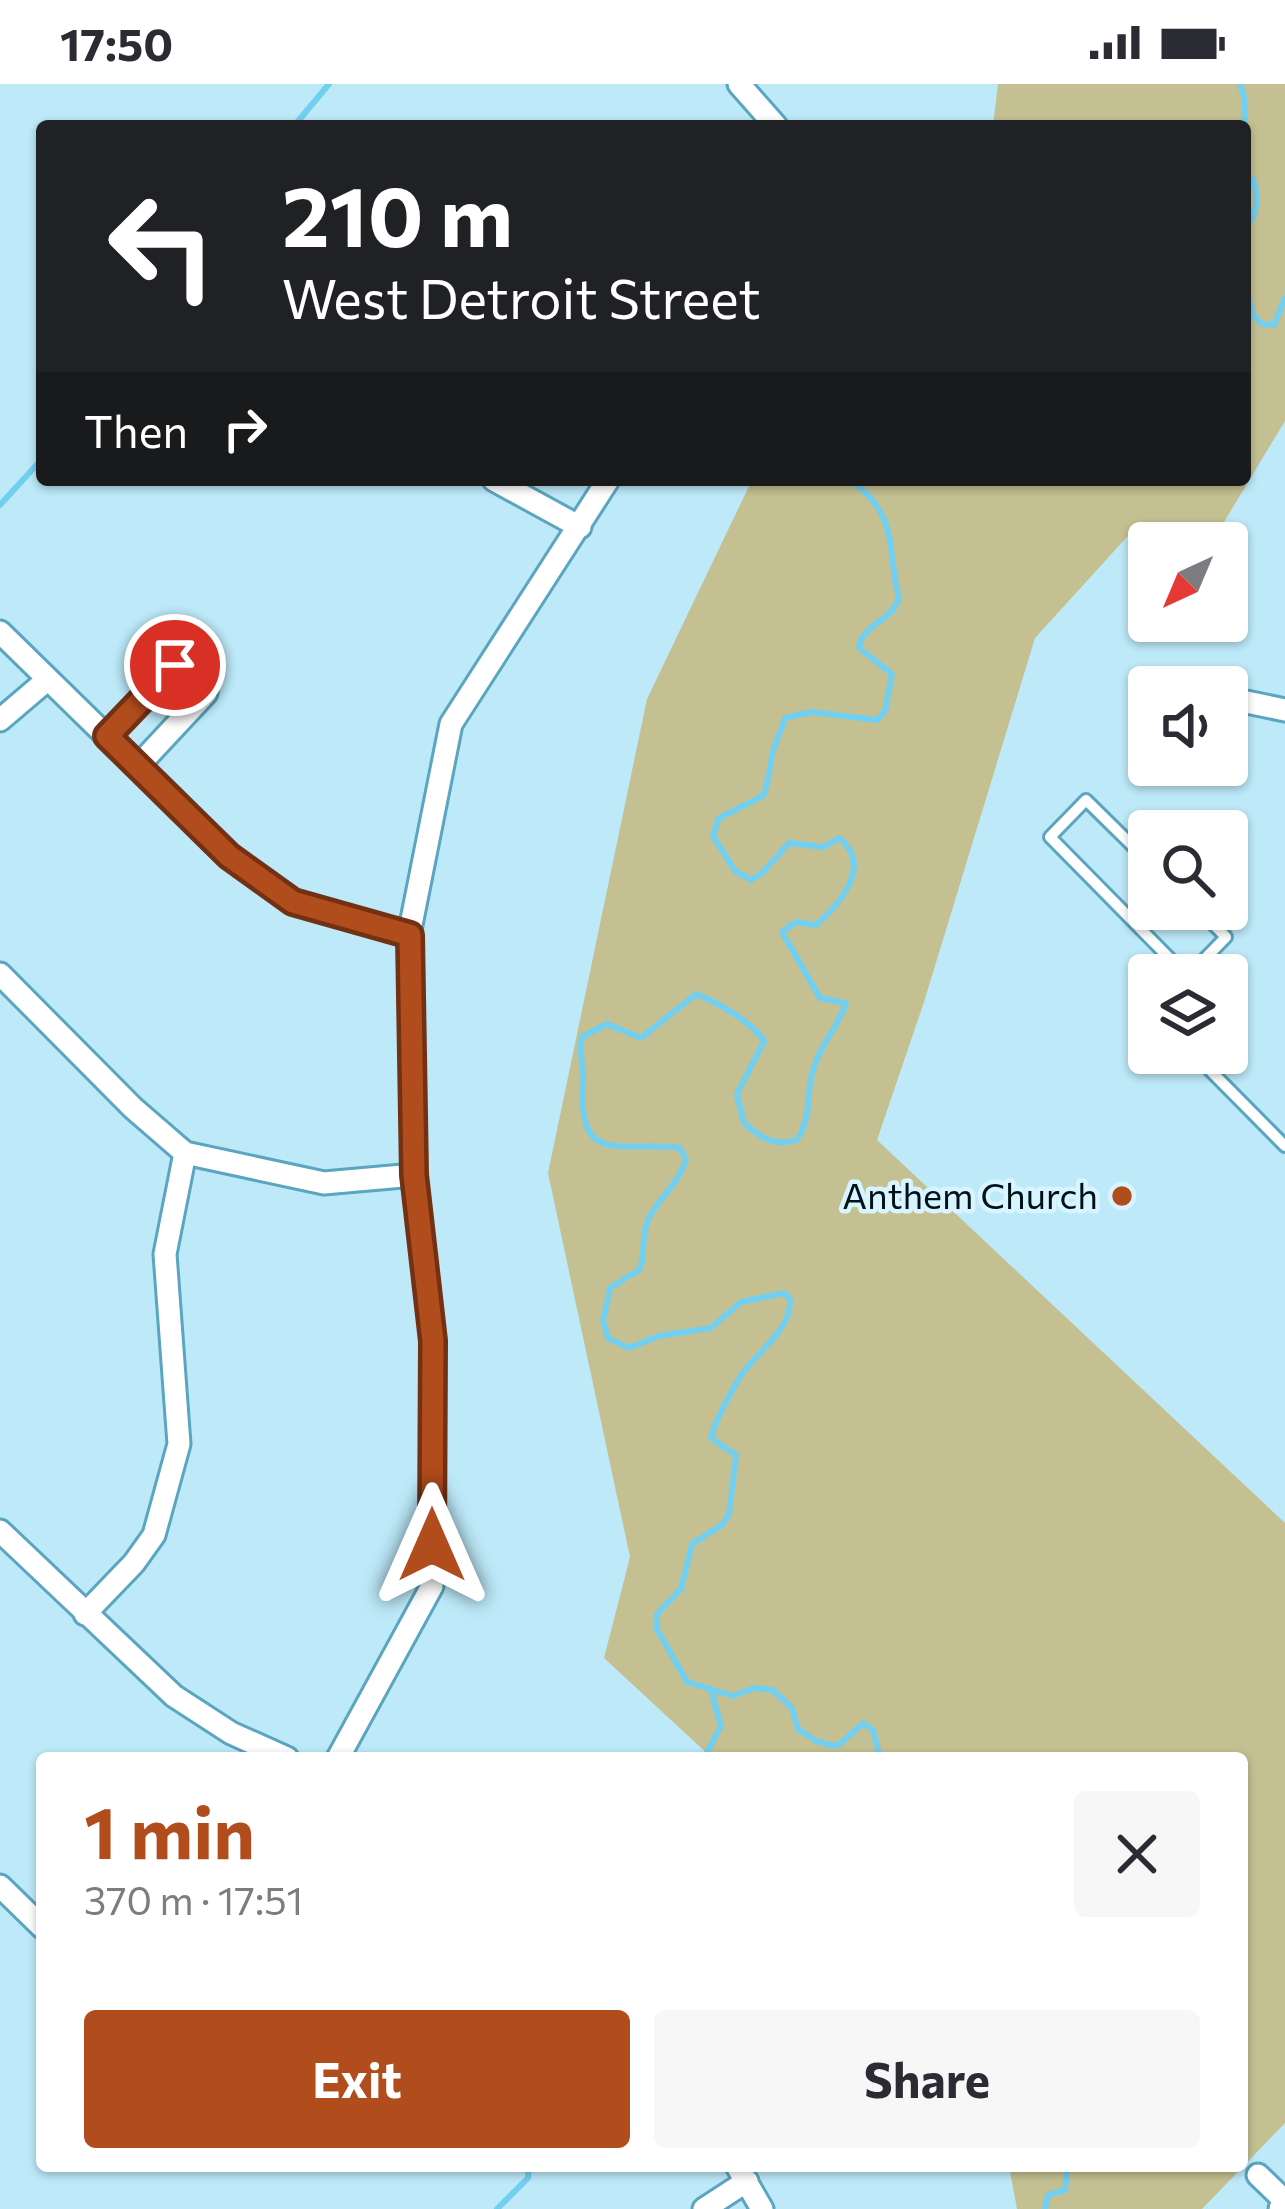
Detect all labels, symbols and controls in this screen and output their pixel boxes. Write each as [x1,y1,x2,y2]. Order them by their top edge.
text: 17:50 [60,15,173,70]
text: 210 m [282,162,513,264]
icon: left [84,168,240,324]
text: West Detroit Street [282,264,761,330]
icon: right [212,396,278,462]
text: Then [84,402,188,457]
north arrow [1128,522,1248,642]
map controls [1128,522,1248,1074]
pin [124,614,226,716]
icon: arrive [142,632,208,698]
button: sound [1128,666,1248,786]
button: search [1128,810,1248,930]
button: layers [1128,954,1248,1074]
place label: Anthem Church [842,1172,1098,1216]
marker: Anthem Church [1109,1183,1135,1209]
position arrow [369,1482,495,1608]
text: 1 min [84,1786,255,1874]
button: close [1074,1791,1200,1917]
text: 370 m · 17:51 [84,1875,303,1923]
button: Exit [84,2010,630,2148]
button: Share [654,2010,1200,2148]

